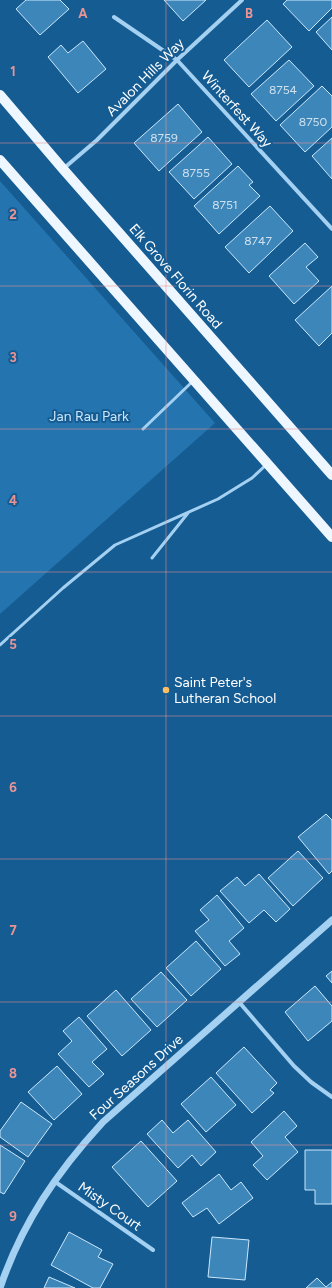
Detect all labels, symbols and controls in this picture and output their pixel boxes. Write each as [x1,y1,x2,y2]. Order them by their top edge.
text: A [78,6,88,21]
text: B [245,6,253,21]
street label: Avalon Hills Way [103,34,188,120]
text: 1 [10,64,16,79]
street label: Winterfest Way [198,67,276,152]
house number: 8754 [269,83,298,97]
house number: 8750 [299,115,328,129]
house number: 8759 [150,131,178,145]
house number: 8755 [182,166,210,180]
house number: 8751 [212,198,238,212]
text: 2 [9,207,17,222]
street label: Elk Grove Florin Road [125,220,226,332]
house number: 8747 [244,234,272,248]
text: 3 [9,350,17,365]
park label: Jan Rau Park [49,408,129,425]
text: 4 [9,493,17,508]
text: 5 [9,637,17,652]
place label: Saint Peter's Lutheran School [174,674,276,707]
marker: Saint Peter's Lutheran School [161,685,171,695]
text: 6 [9,780,17,795]
text: 7 [9,923,17,938]
street label: Four Seasons Drive [86,1031,187,1124]
text: 8 [9,1066,17,1081]
street label: Misty Court [75,1178,145,1235]
text: 9 [9,1209,17,1224]

